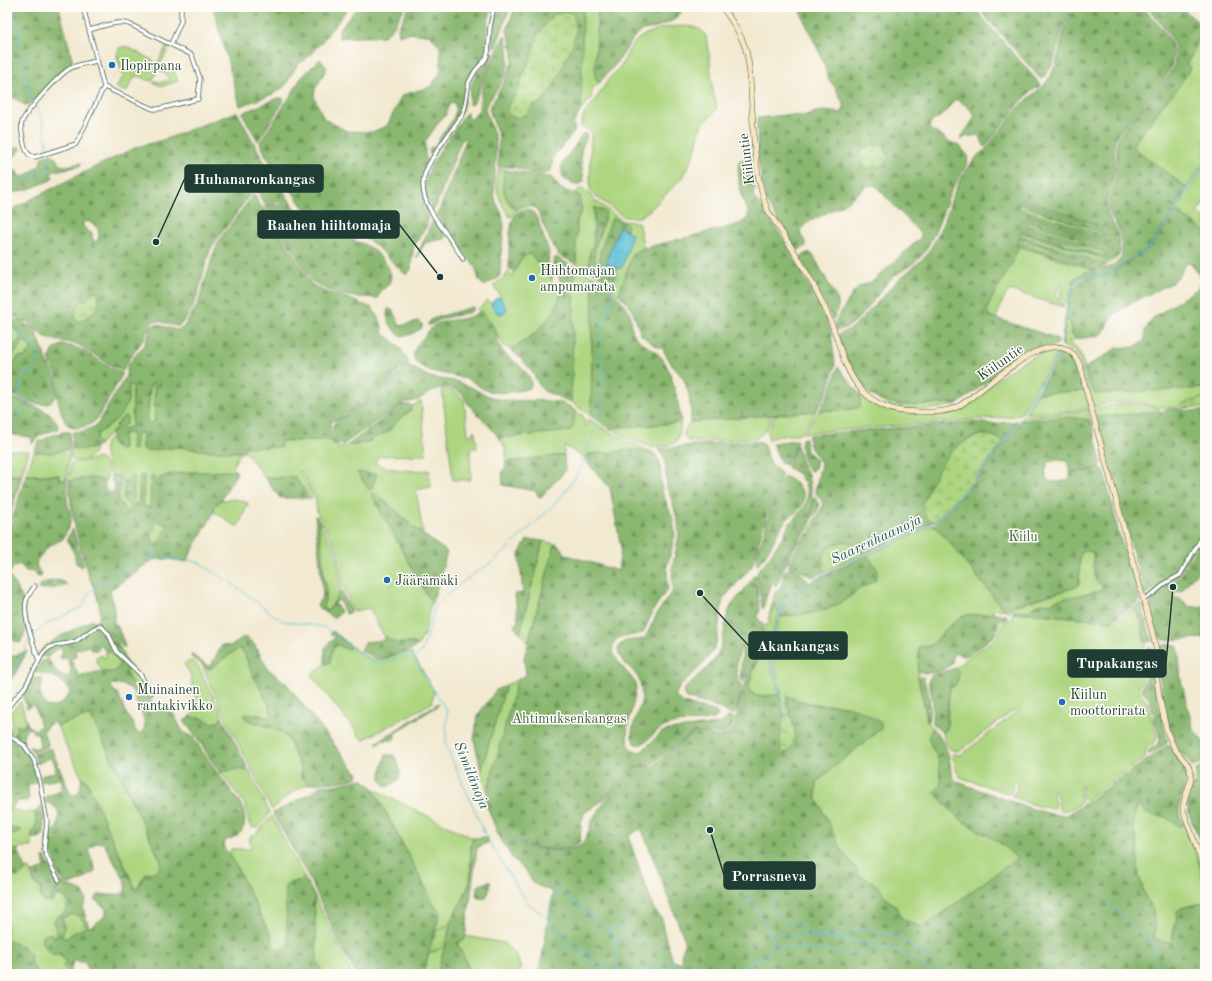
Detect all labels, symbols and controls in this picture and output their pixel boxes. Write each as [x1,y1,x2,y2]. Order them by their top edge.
place label: Ilopirpana [120,59,182,73]
marker: Ilopirpana [107,60,117,70]
street label: Kiiluntie [737,132,757,186]
callout: Huhanaronkangas [185,165,323,192]
text: Huhanaronkangas [193,173,315,188]
callout: Raahen hiihtomaja [258,211,399,238]
text: Raahen hiihtomaja [267,219,392,234]
place label: Hiihtomajan ampumarata [540,264,615,294]
marker: Hiihtomajan ampumarata [527,273,537,283]
street label: Kiiluntie [975,342,1026,383]
water label: Saarenhaanoja [829,513,925,568]
park label: Kiilu [1008,530,1038,544]
place label: Jäärämäki [395,574,458,588]
marker: Jäärämäki [382,575,392,585]
callout: Akankangas [749,632,847,659]
text: Akankangas [757,640,839,655]
callout: Tupakangas [1068,650,1166,677]
text: Tupakangas [1076,657,1158,672]
place label: Muinainen rantakivikko [137,683,213,713]
place label: Kiilun moottorirata [1070,688,1146,718]
marker: Muinainen rantakivikko [124,692,134,702]
marker: Kiilun moottorirata [1057,697,1067,707]
park label: Ahtimuksenkangas [511,712,627,726]
water label: Similänoja [450,739,491,812]
callout: Porrasneva [724,862,815,889]
text: Porrasneva [732,870,807,885]

